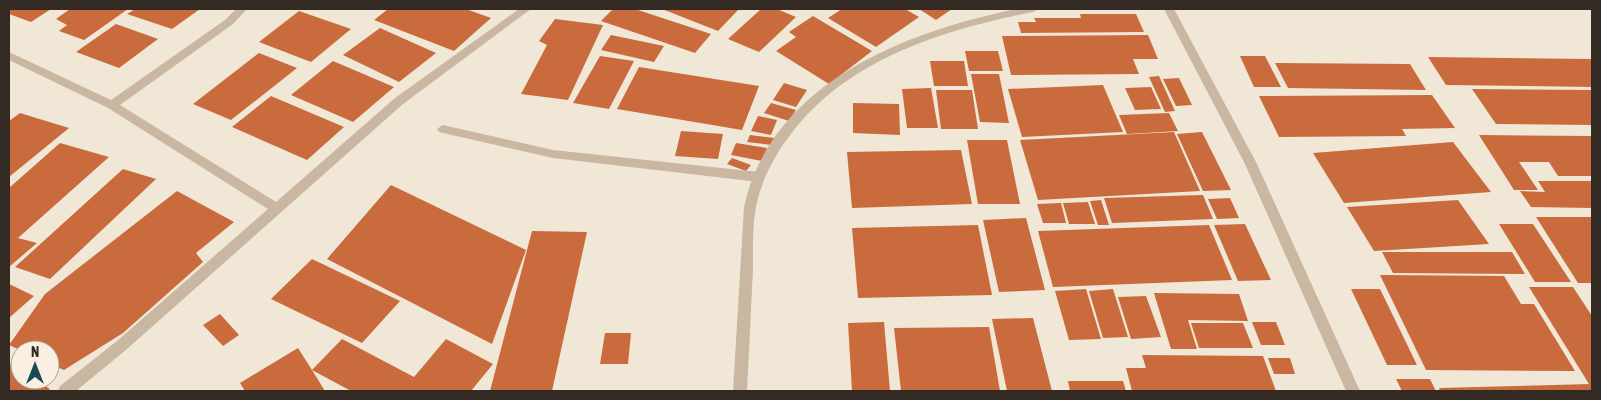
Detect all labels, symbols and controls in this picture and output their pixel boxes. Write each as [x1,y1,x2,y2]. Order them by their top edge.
north arrow [10,340,60,390]
text: N [31,344,39,360]

